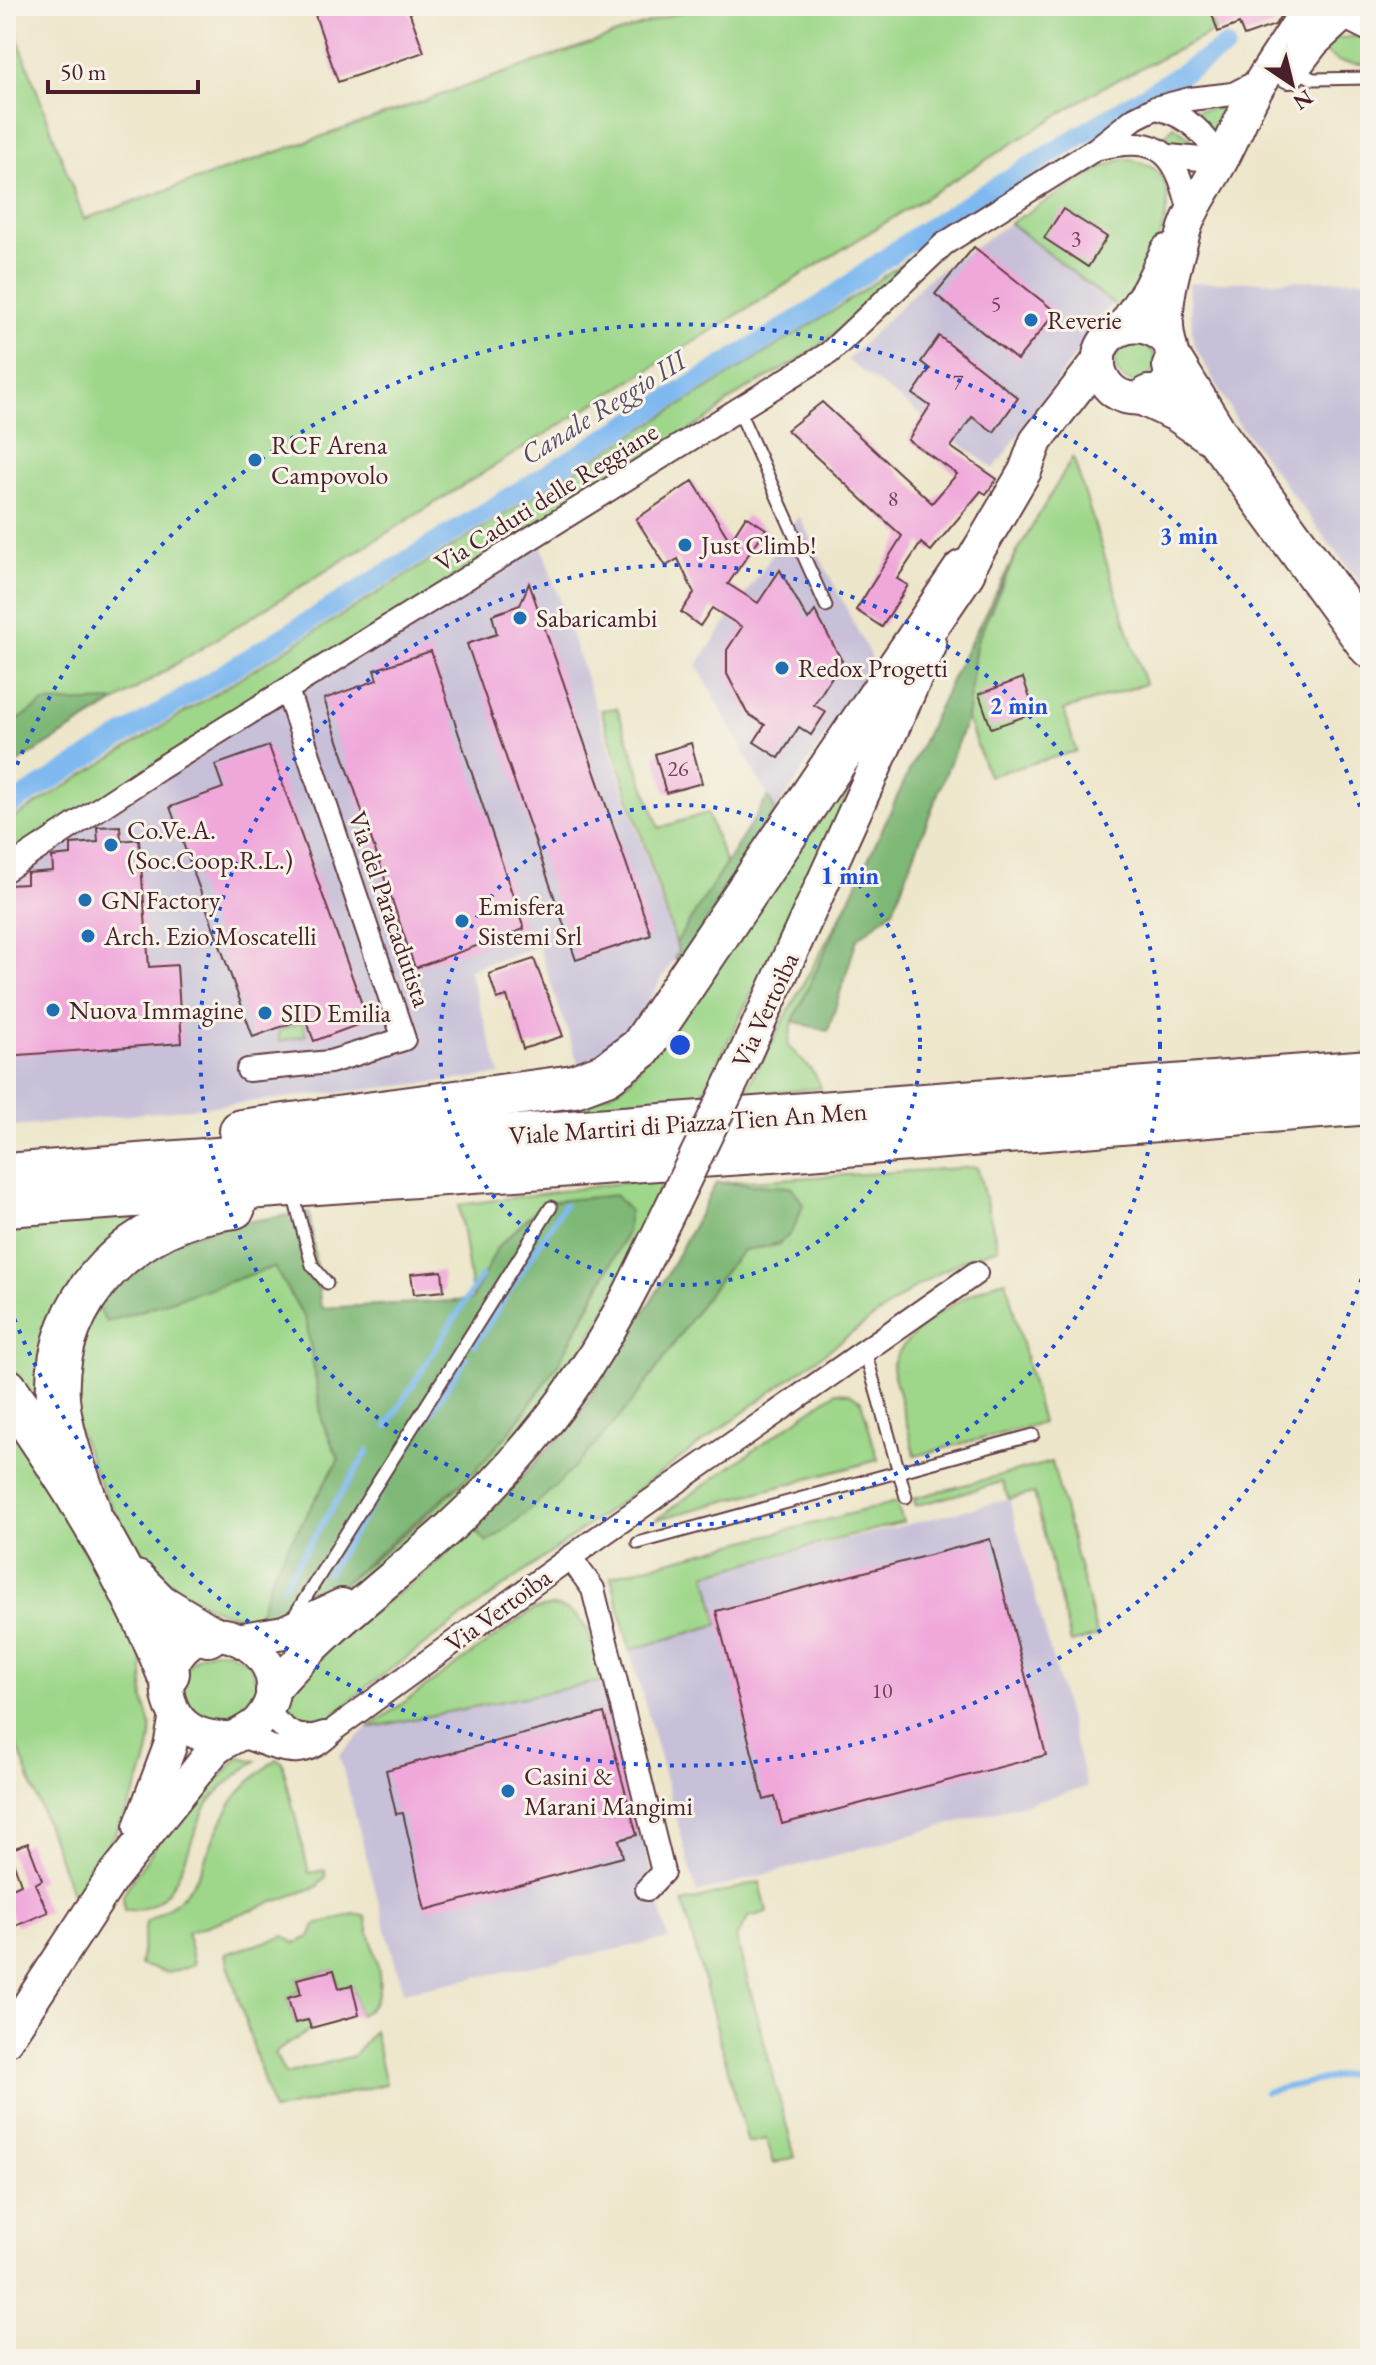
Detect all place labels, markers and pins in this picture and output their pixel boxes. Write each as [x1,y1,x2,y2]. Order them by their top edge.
place label: Reverie [1047,303,1122,337]
marker: Reverie [1022,311,1040,329]
place label: RCF Arena Campovolo [271,428,388,492]
marker: RCF Arena Campovolo [246,451,264,469]
place label: Just Climb! [699,528,817,562]
marker: Just Climb! [676,536,694,554]
place label: Sabaricambi [536,601,657,635]
marker: Sabaricambi [511,609,529,627]
place label: Redox Progetti [798,651,948,685]
marker: Redox Progetti [773,659,791,677]
place label: Co.Ve.A. (Soc.Coop.R.L.) [127,813,293,877]
marker: Co.Ve.A. (Soc.Coop.R.L.) [102,836,120,854]
place label: GN Factory [101,883,221,917]
place label: Emisfera Sistemi Srl [478,889,582,953]
marker: GN Factory [76,891,94,909]
marker: Emisfera Sistemi Srl [453,912,471,930]
place label: Arch. Ezio Moscatelli [103,919,317,953]
marker: Arch. Ezio Moscatelli [79,927,97,945]
place label: Nuova Immagine [69,993,244,1027]
place label: SID Emilia [281,996,392,1030]
marker: Nuova Immagine [44,1001,62,1019]
marker: SID Emilia [256,1004,274,1022]
centre of rings [666,1031,694,1059]
place label: Casini & Marani Mangimi [524,1759,693,1823]
marker: Casini & Marani Mangimi [499,1782,517,1800]

